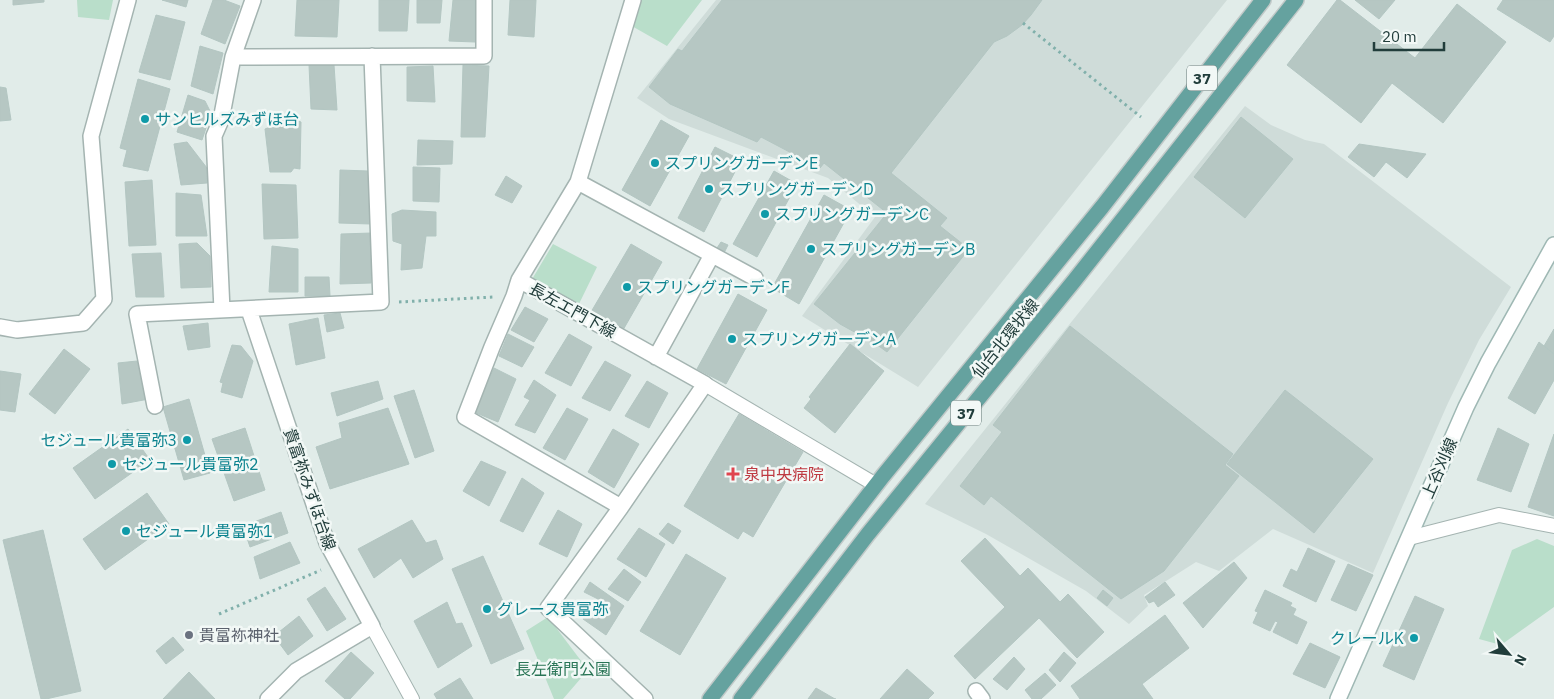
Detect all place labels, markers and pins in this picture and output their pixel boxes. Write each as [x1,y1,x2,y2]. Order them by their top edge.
place label: サンヒルズみずほ台 [155,109,299,129]
marker: サンヒルズみずほ台 [139,113,151,125]
place label: スプリングガーデンE [665,153,818,173]
marker: スプリングガーデンE [649,157,661,169]
place label: スプリングガーデンD [719,179,874,199]
marker: スプリングガーデンD [703,183,715,195]
place label: スプリングガーデンC [775,204,929,224]
marker: スプリングガーデンC [759,208,771,220]
place label: スプリングガーデンB [821,239,975,259]
marker: スプリングガーデンB [805,243,817,255]
place label: スプリングガーデンF [637,277,790,297]
marker: スプリングガーデンF [621,281,633,293]
place label: スプリングガーデンA [742,329,896,349]
marker: スプリングガーデンA [726,333,738,345]
place label: セジュール貴富弥3 [41,430,177,450]
marker: セジュール貴富弥3 [181,434,193,446]
place label: セジュール貴富弥2 [122,454,258,474]
marker: セジュール貴富弥2 [106,458,118,470]
place label: 泉中央病院 [744,464,824,484]
marker: 泉中央病院 [726,467,740,481]
place label: セジュール貴富弥1 [136,521,272,541]
marker: セジュール貴富弥1 [120,525,132,537]
place label: グレース貴富弥 [497,599,608,619]
marker: グレース貴富弥 [481,603,493,615]
place label: 貴富祢神社 [199,625,279,645]
place label: クレールK [1330,628,1404,648]
marker: 貴富祢神社 [183,629,195,641]
marker: クレールK [1408,632,1420,644]

